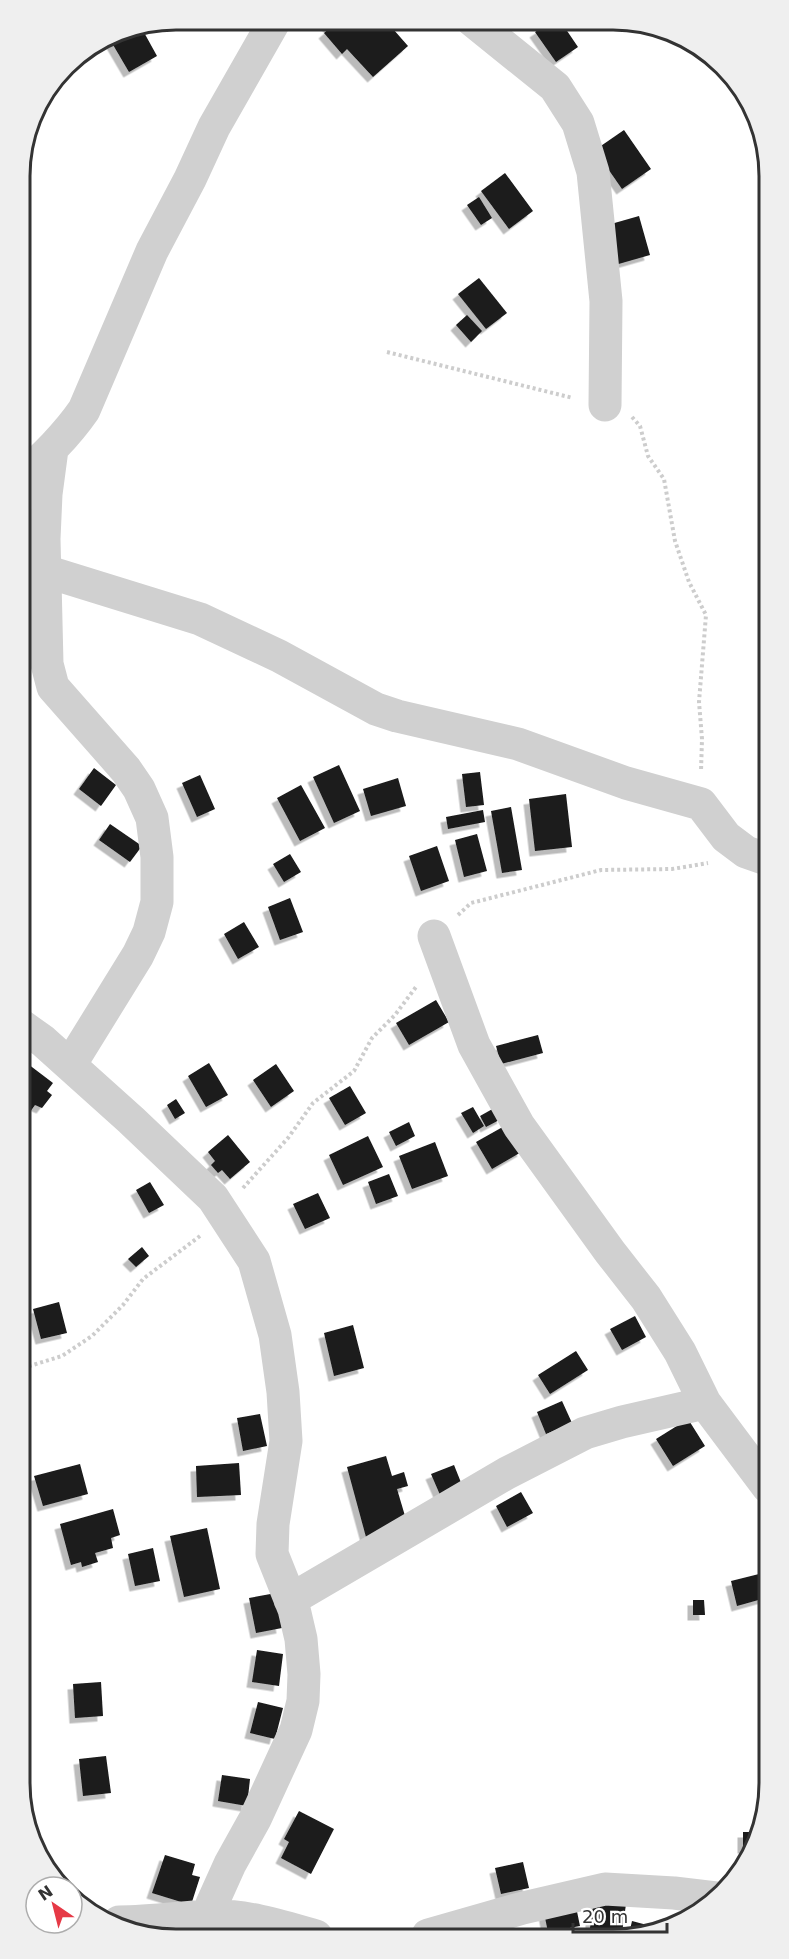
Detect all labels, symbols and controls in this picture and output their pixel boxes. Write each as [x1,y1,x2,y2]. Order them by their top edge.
north arrow [24,1875,84,1935]
text: N [35,1882,57,1905]
scale bar [573,1896,668,1934]
text: 20 m [582,1906,628,1927]

